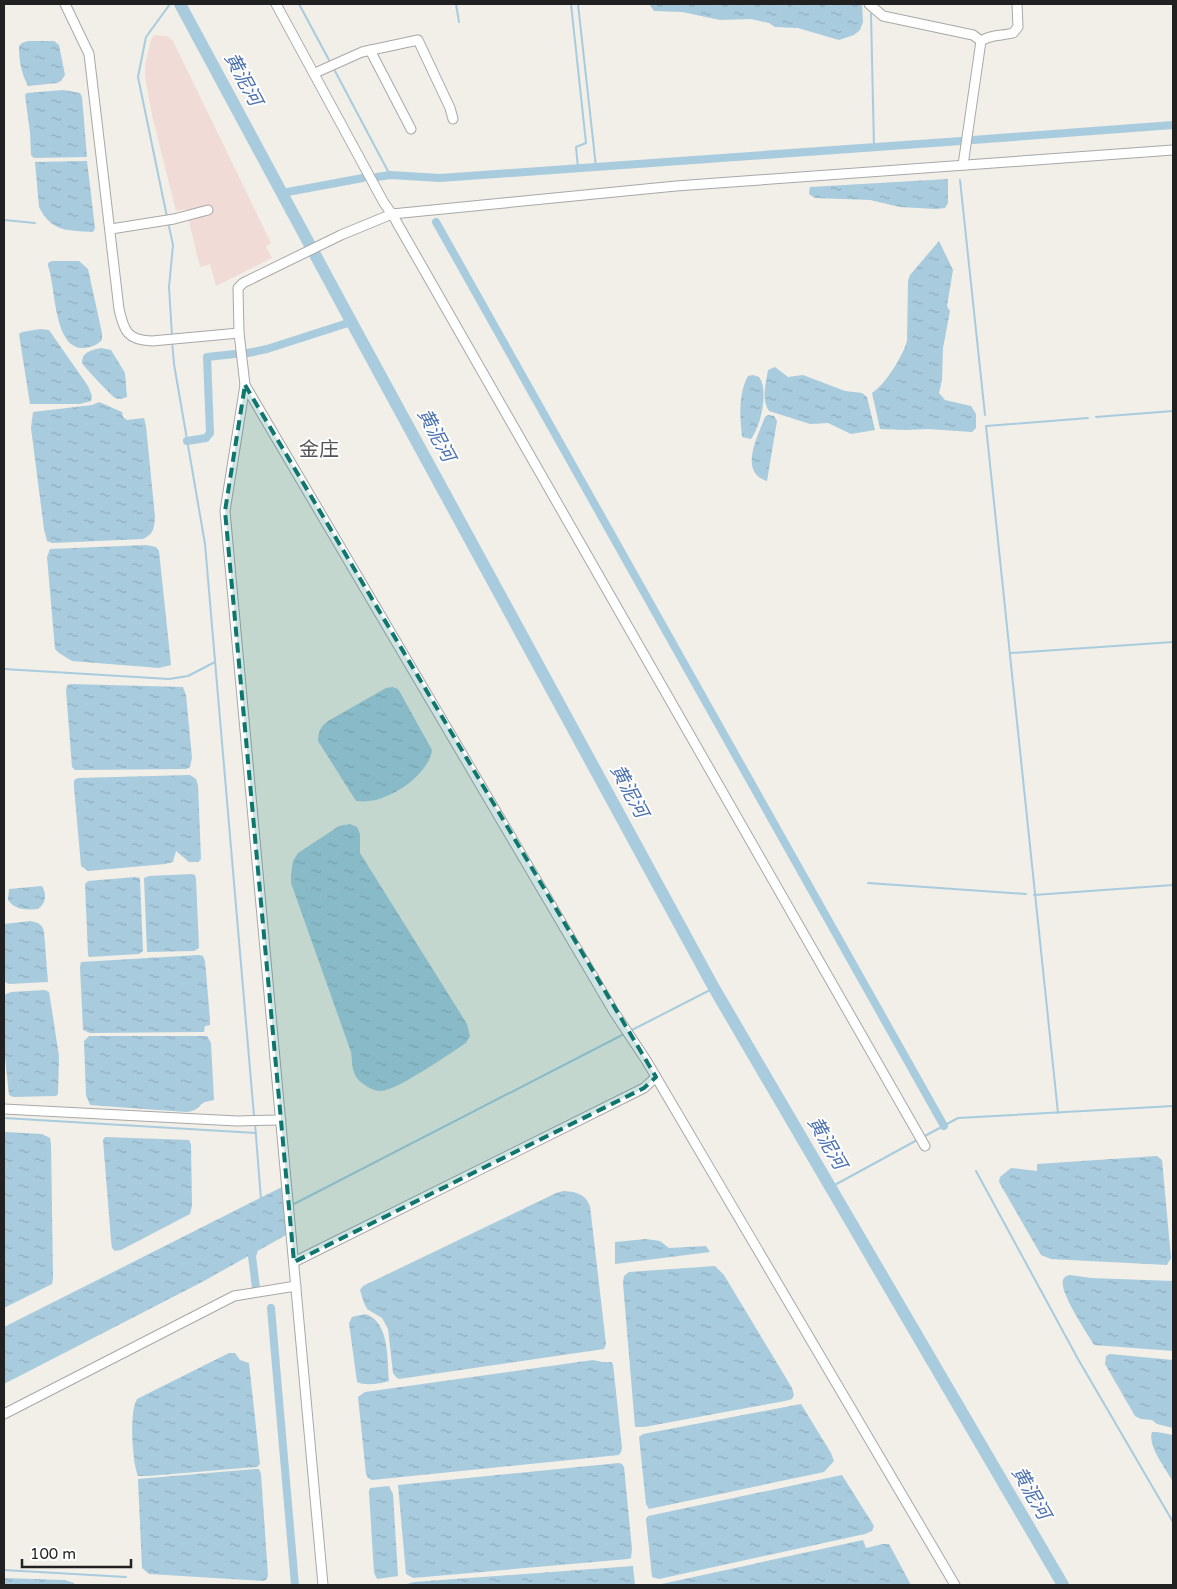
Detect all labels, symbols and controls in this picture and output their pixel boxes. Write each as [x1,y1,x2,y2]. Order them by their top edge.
water label: 黄泥河 [220,49,268,113]
water label: 黄泥河 [413,405,461,469]
district label: 金庄 [299,438,339,462]
water label: 黄泥河 [606,761,654,825]
water label: 黄泥河 [803,1113,853,1177]
water label: 黄泥河 [1007,1463,1057,1527]
scale bar [22,1536,131,1568]
text: 100 m [30,1545,76,1563]

